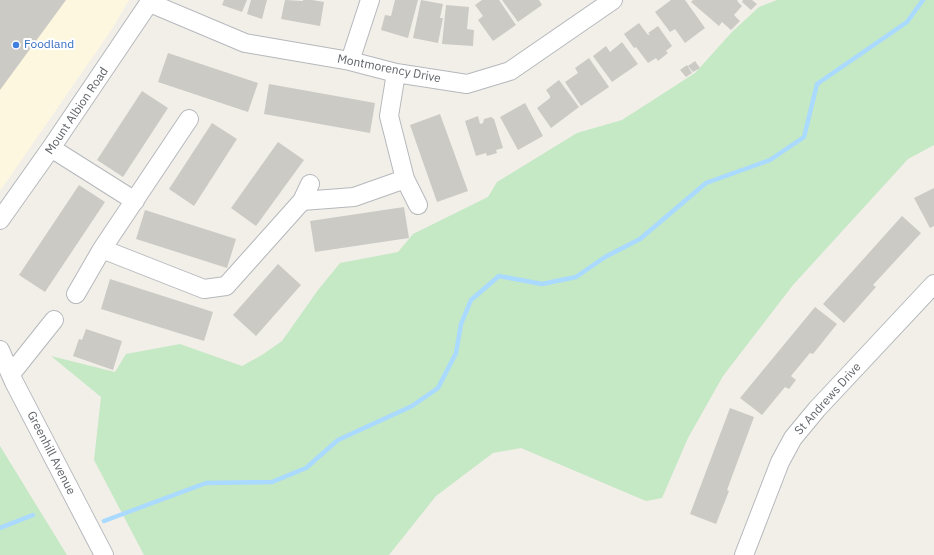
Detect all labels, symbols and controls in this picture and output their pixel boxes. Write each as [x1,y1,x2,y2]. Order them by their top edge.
place label: Foodland [24,38,74,52]
marker: Foodland [11,40,21,50]
street label: Montmorency Drive [336,52,442,86]
street label: Mount Albion Road [43,65,111,157]
street label: St Andrews Drive [792,360,864,438]
street label: Greenhill Avenue [24,409,78,497]

